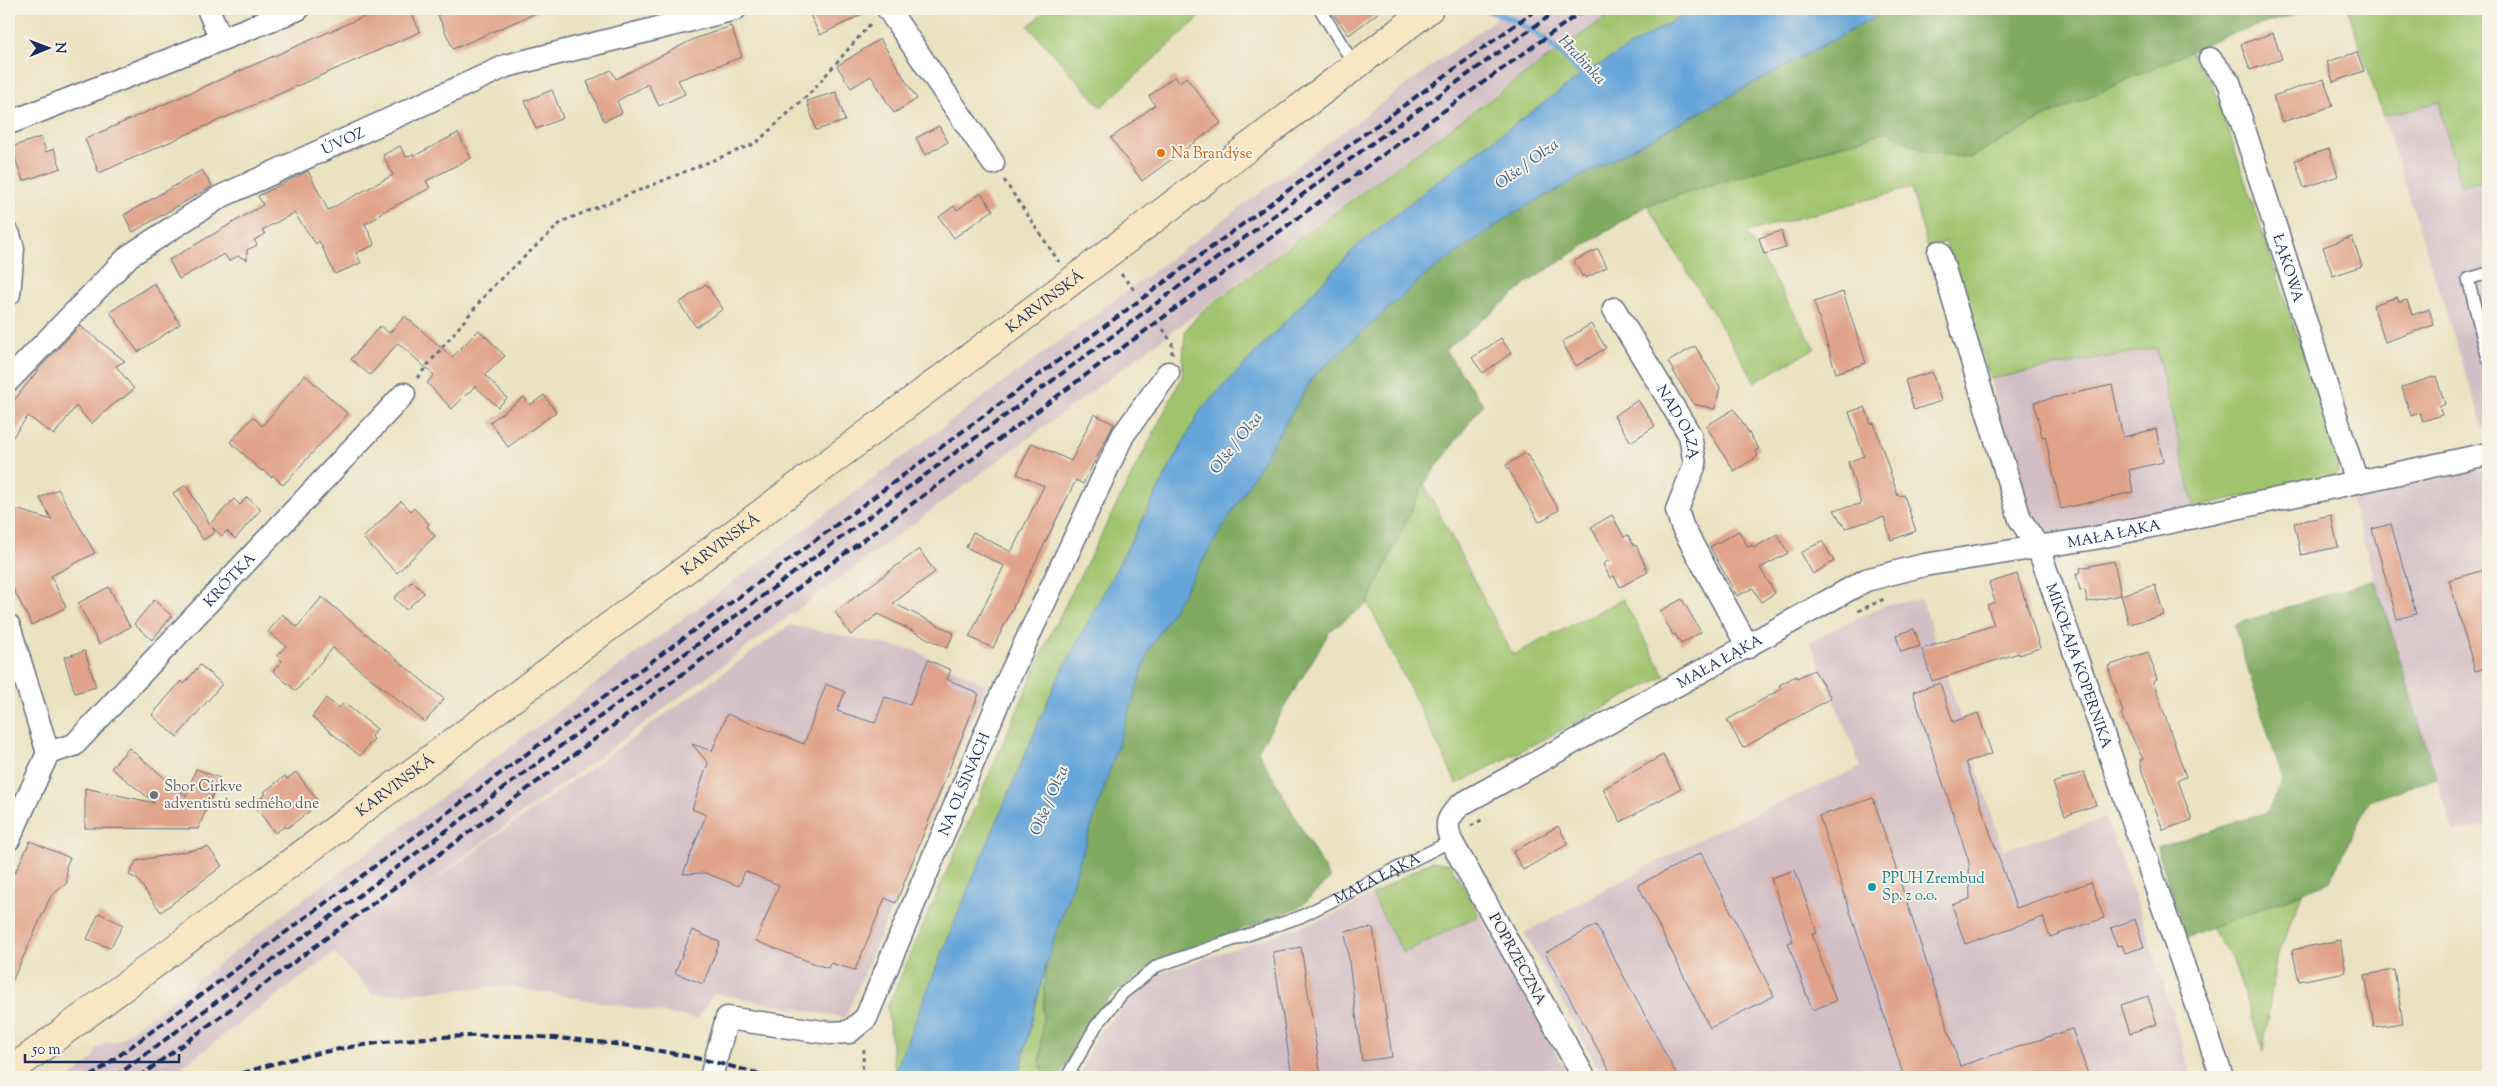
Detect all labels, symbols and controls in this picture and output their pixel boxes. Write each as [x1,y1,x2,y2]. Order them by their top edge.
north arrow [22,22,72,72]
water label: Hrabinka [1552,31,1610,91]
text: N [49,42,69,54]
street label: ÚVOZ [318,123,369,161]
water label: Olše / Olza [1491,134,1564,196]
place label: Na Brandýse [1171,144,1252,165]
marker: Na Brandýse [1155,147,1167,159]
street label: ŁĄKOWA [2266,231,2308,305]
street label: KARVINSKÁ [1002,265,1089,339]
street label: NAD OLZĄ [1650,382,1703,461]
water label: Olše / Olza [1205,407,1269,480]
street label: KARVINSKÁ [678,508,765,581]
street label: MAŁA ŁĄKA [2066,515,2163,554]
street label: KRÓTKA [200,549,261,613]
street label: MIKOŁAJA KOPERNIKA [2039,581,2116,752]
street label: MAŁA ŁĄKA [1674,630,1767,695]
street label: NA OLŠINÁCH [934,730,996,839]
street label: KARVINSKÁ [352,750,440,823]
water label: Olše / Olza [1025,763,1075,839]
place label: Sbor Církve adventistů sedmého dne [164,777,319,815]
marker: Sbor Církve adventistů sedmého dne [148,789,160,801]
street label: MAŁA ŁĄKA [1331,849,1425,910]
place label: PPUH Zrembud Sp. z o.o. [1882,869,1985,907]
marker: PPUH Zrembud Sp. z o.o. [1866,881,1878,893]
street label: POPRZECZNA [1483,910,1551,1010]
scale bar [25,1031,179,1063]
text: 50 m [31,1040,61,1061]

